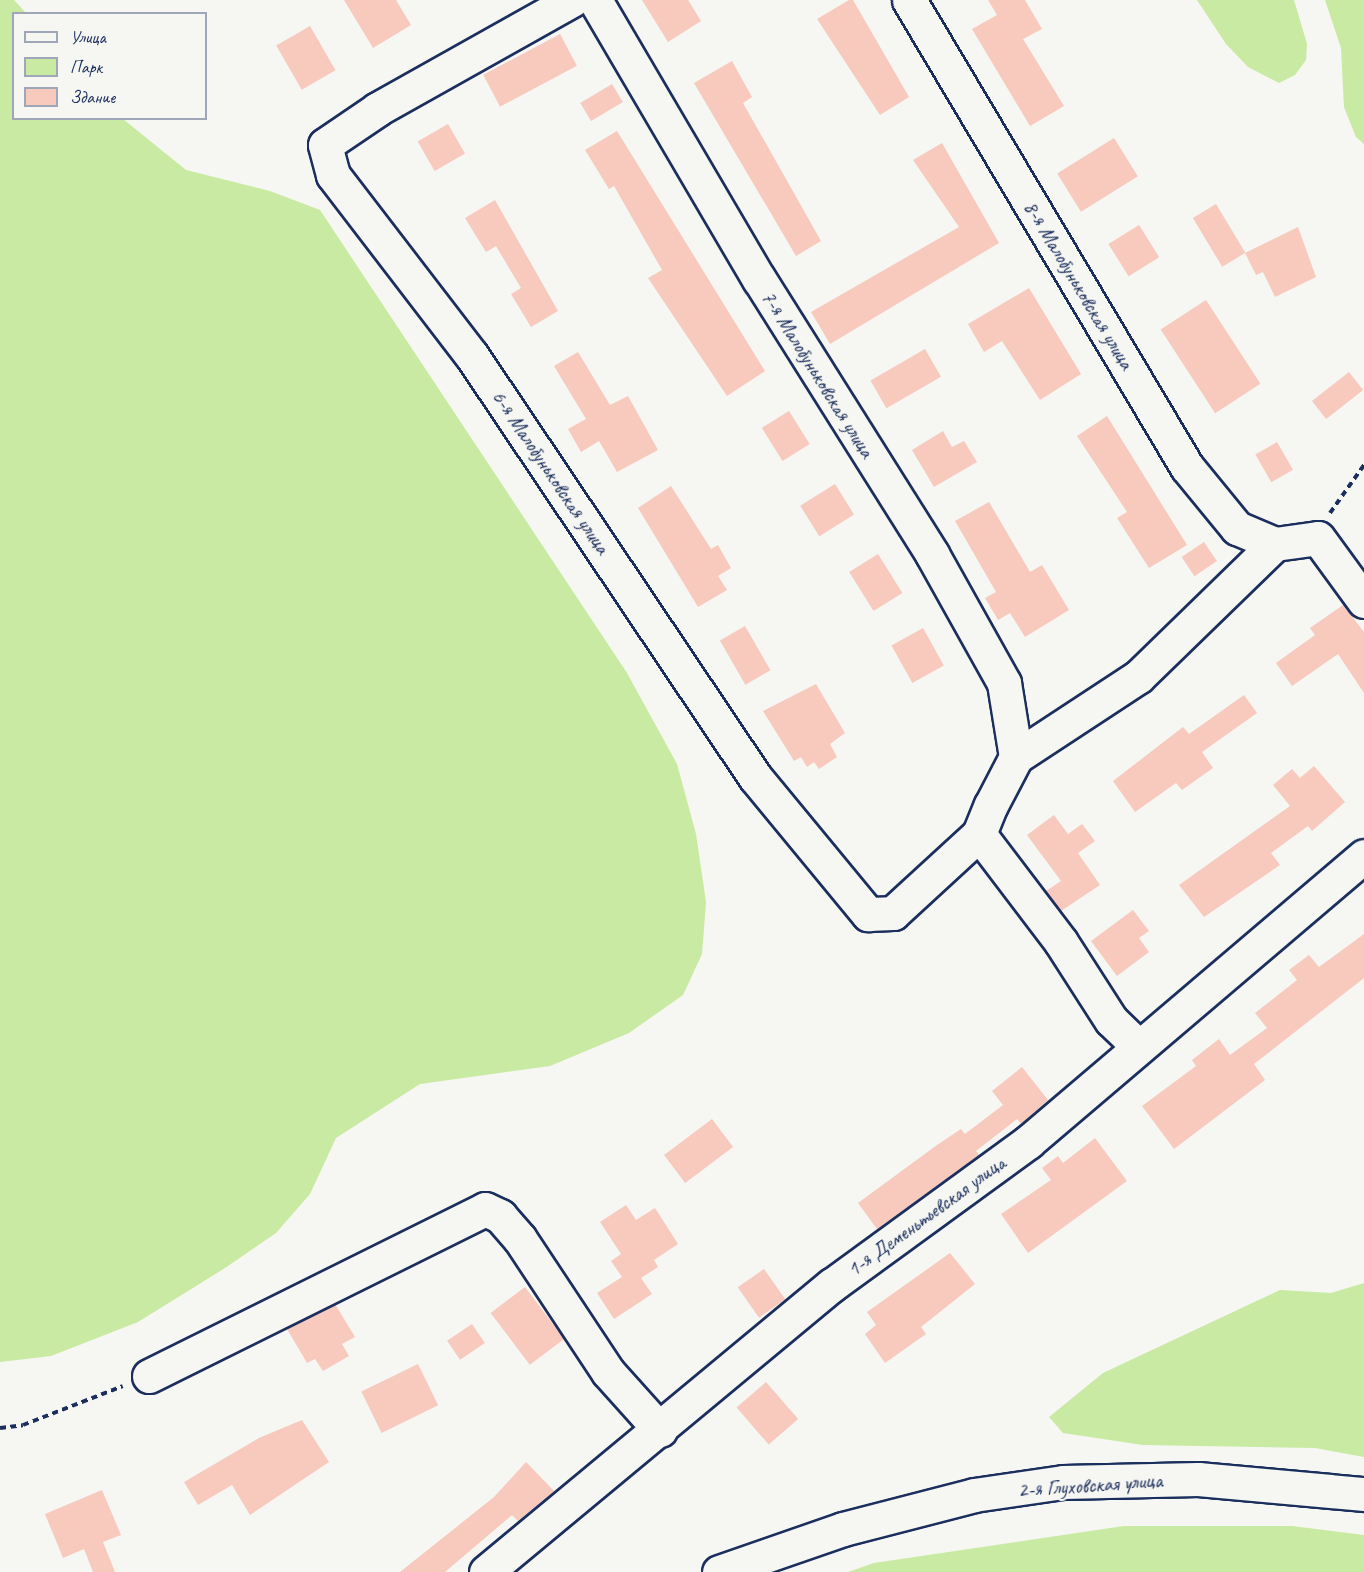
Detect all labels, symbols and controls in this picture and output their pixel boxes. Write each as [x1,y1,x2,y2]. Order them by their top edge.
legend [12,12,207,120]
text: Улица [70,26,106,48]
text: Парк [70,56,102,78]
text: Здание [70,86,115,108]
street label: 8-я Малобуньковская улица [1018,195,1140,375]
street label: 7-я Малобуньковская улица [756,285,880,463]
street label: 6-я Малобуньковская улица [486,384,616,560]
street label: 1-я Деменьтьевская улица [842,1150,1010,1282]
street label: 2-я Глуховская улица [1016,1467,1164,1503]

